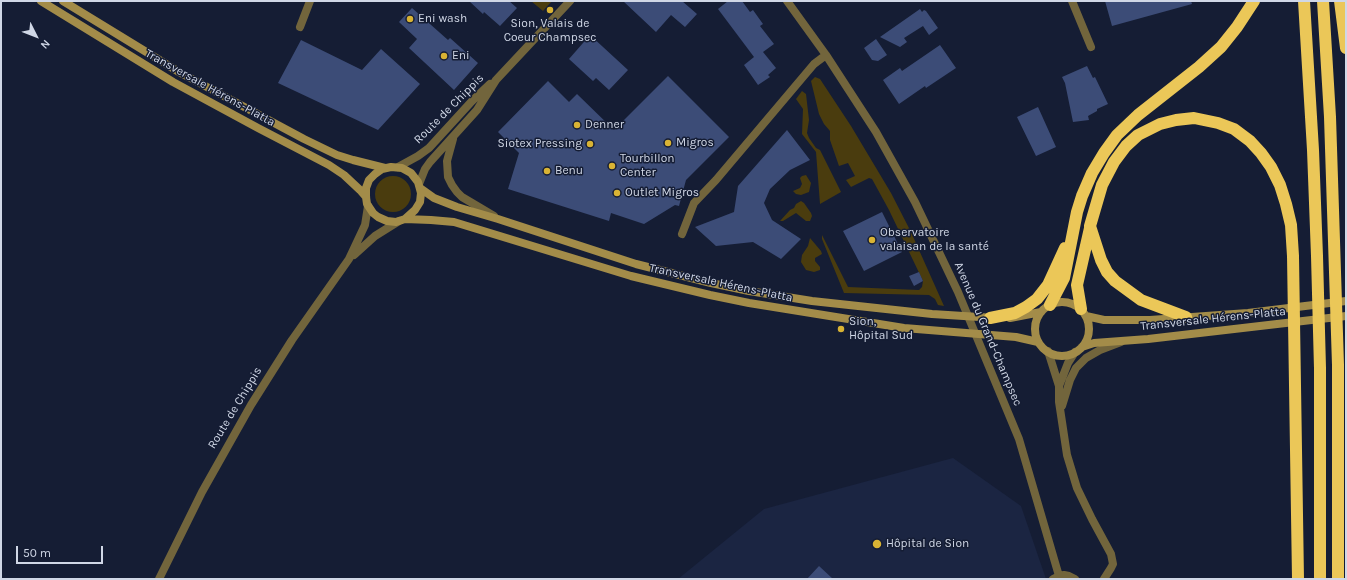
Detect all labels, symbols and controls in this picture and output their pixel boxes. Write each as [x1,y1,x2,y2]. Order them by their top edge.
marker: Sion, Valais de Coeur Champsec [545,5,555,15]
place label: Eni wash [418,12,467,26]
marker: Eni wash [405,14,415,24]
north arrow [16,16,56,56]
place label: Sion, Valais de Coeur Champsec [504,17,596,45]
text: N [38,37,53,52]
street label: Transversale Hérens-Platta [143,46,277,130]
place label: Eni [452,49,470,63]
marker: Eni [439,51,449,61]
street label: Route de Chippis [411,71,487,147]
place label: Denner [585,118,624,132]
marker: Denner [572,120,582,130]
place label: Migros [676,136,714,150]
place label: Siotex Pressing [498,137,582,151]
marker: Migros [663,138,673,148]
marker: Siotex Pressing [585,139,595,149]
place label: Tourbillon Center [620,152,674,180]
marker: Tourbillon Center [607,161,617,171]
place label: Benu [555,164,583,178]
marker: Benu [542,166,552,176]
place label: Outlet Migros [625,186,699,200]
marker: Outlet Migros [612,188,622,198]
place label: Observatoire valaisan de la santé [880,226,989,254]
marker: Observatoire valaisan de la santé [867,235,877,245]
street label: Avenue du Grand-Champsec [951,260,1025,408]
street label: Transversale Hérens-Platta [648,261,794,305]
street label: Transversale Hérens-Platta [1140,304,1286,334]
place label: Sion, Hôpital Sud [849,315,913,343]
marker: Sion, Hôpital Sud [836,324,846,334]
street label: Route de Chippis [205,364,265,452]
place label: Hôpital de Sion [886,537,969,551]
scale bar [18,538,105,564]
marker: Hôpital de Sion [871,538,883,550]
text: 50 m [23,546,51,560]

